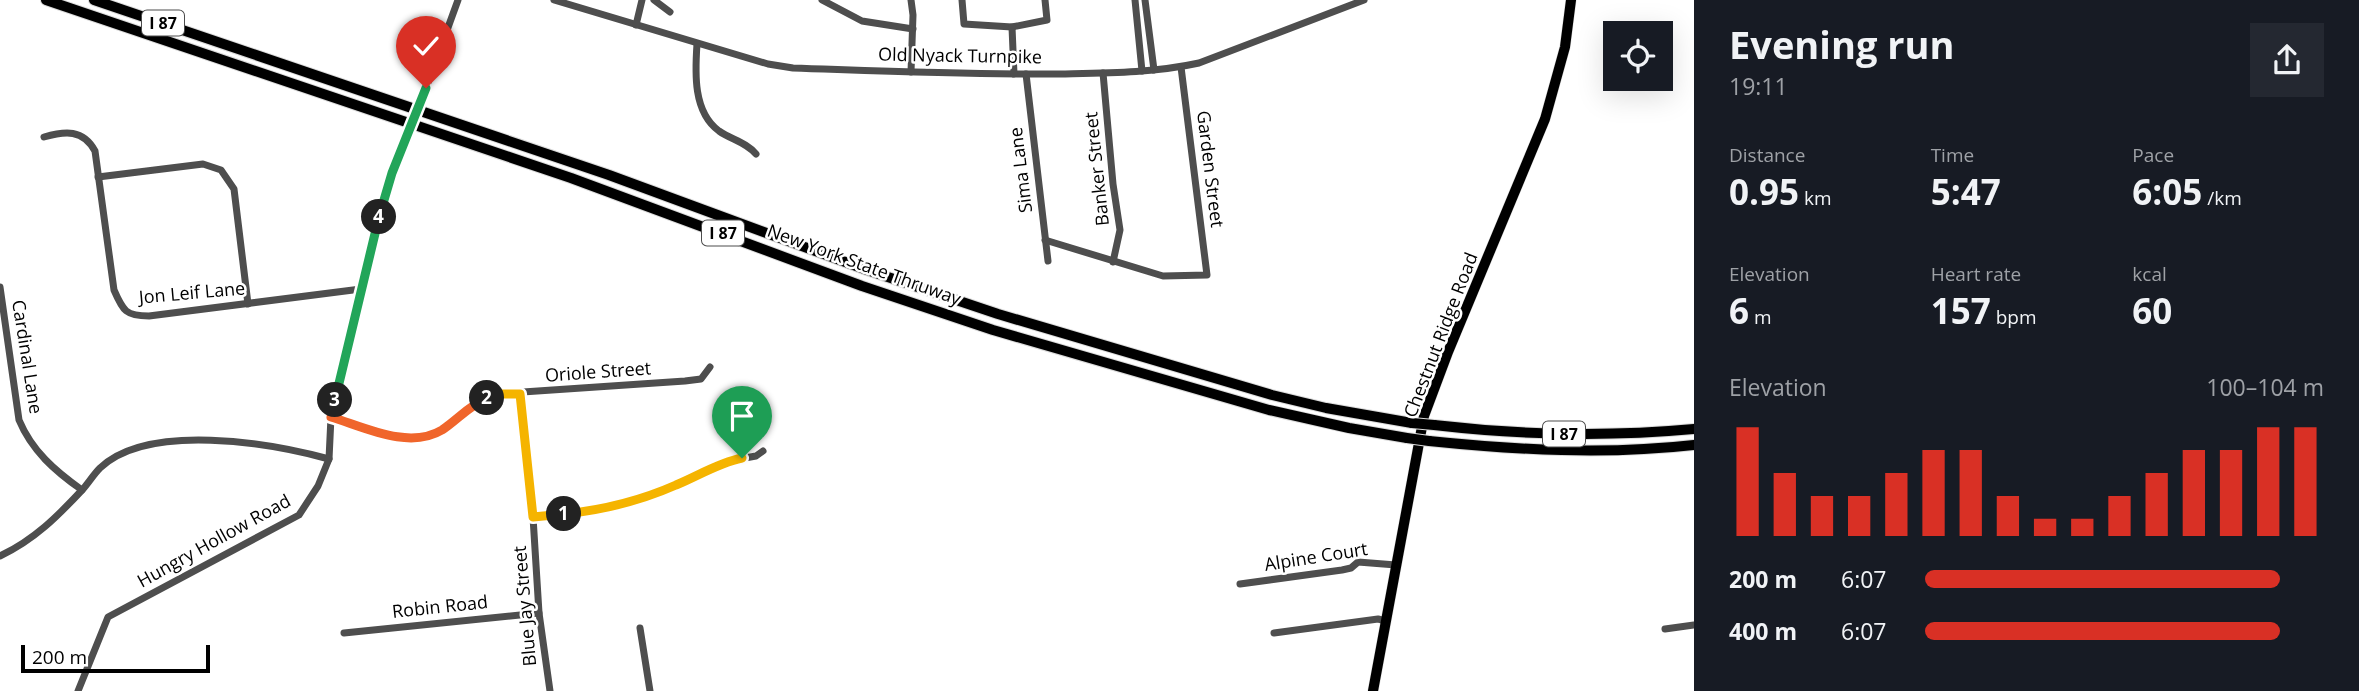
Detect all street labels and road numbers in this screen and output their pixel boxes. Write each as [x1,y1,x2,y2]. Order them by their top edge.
road number: I 87 [142,10,184,36]
street label: Old Nyack Turnpike [878,42,1042,68]
street label: Garden Street [1192,109,1230,229]
street label: Banker Street [1078,111,1114,227]
street label: Sima Lane [1003,126,1037,214]
street label: New York State Thruway [764,218,965,311]
road number: I 87 [702,220,744,246]
street label: Chestnut Ridge Road [1398,249,1483,421]
street label: Jon Leif Lane [136,275,246,309]
street label: Cardinal Lane [7,298,49,416]
street label: Oriole Street [544,355,652,387]
road number: I 87 [1543,422,1585,446]
street label: Hungry Hollow Road [133,488,294,592]
street label: Alpine Court [1262,536,1369,576]
street label: Blue Jay Street [507,545,541,667]
street label: Robin Road [391,589,489,623]

